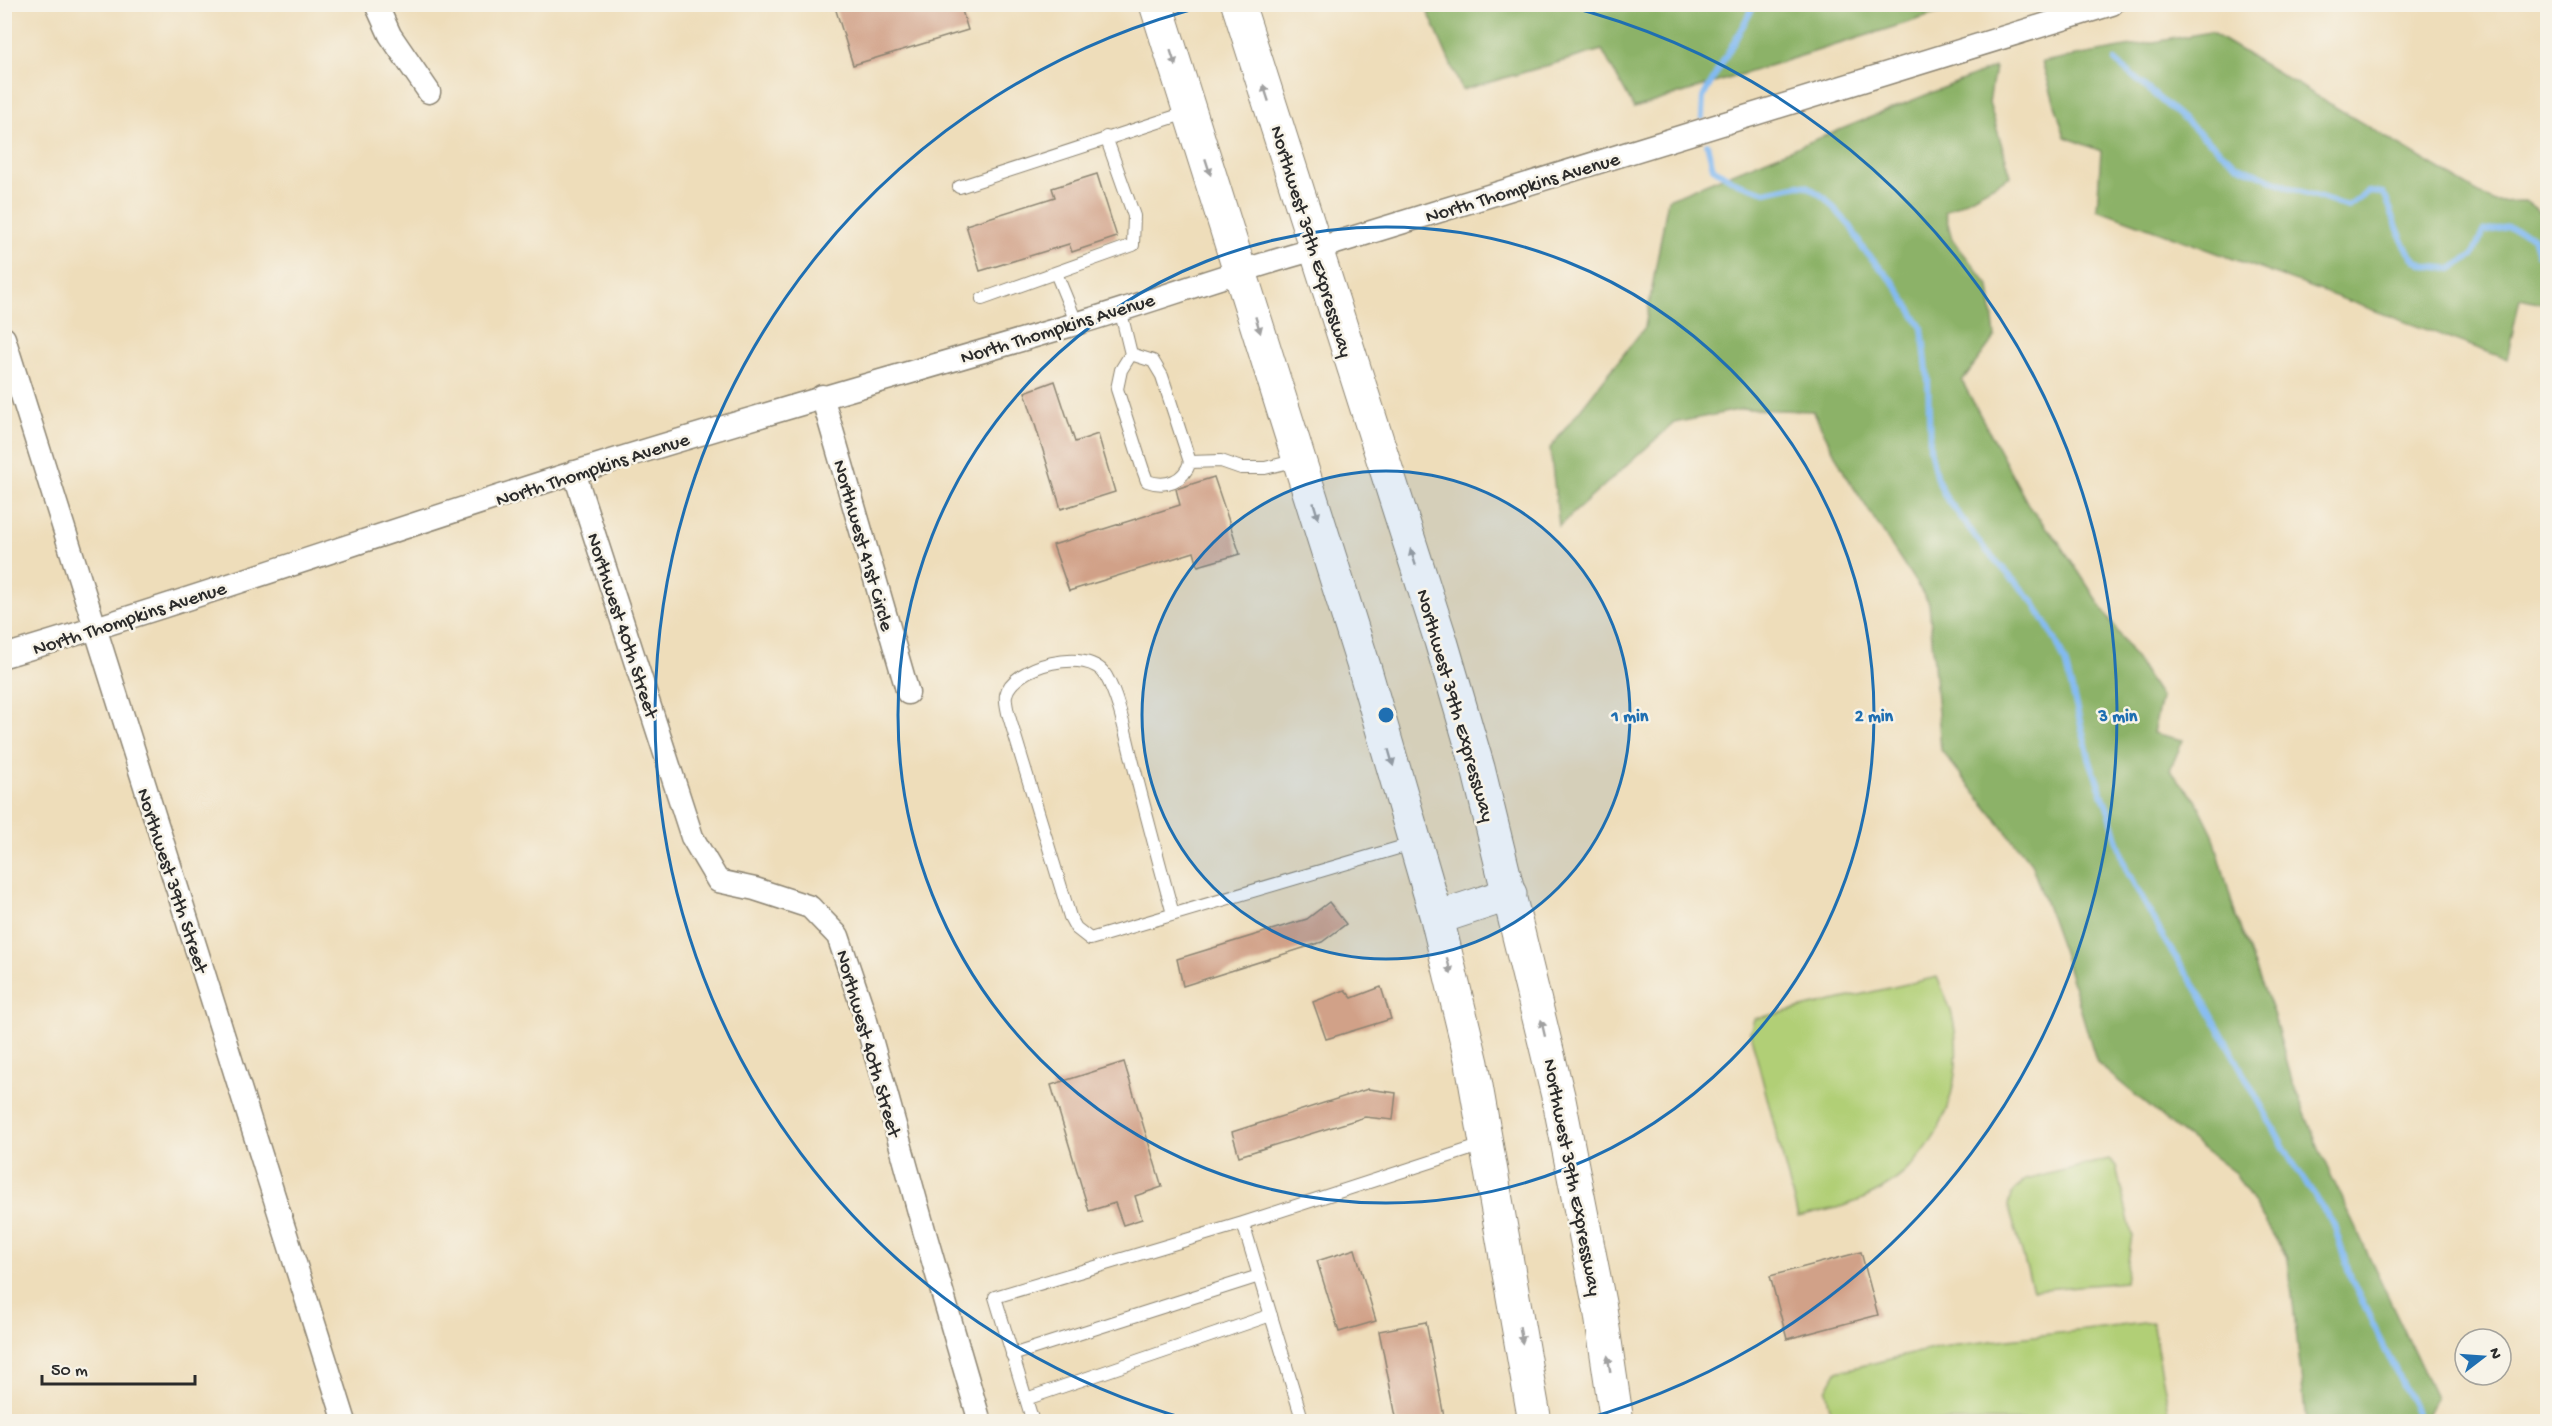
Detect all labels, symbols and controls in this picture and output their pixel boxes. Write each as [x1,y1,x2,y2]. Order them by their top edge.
one-way arrow [1169,49,1178,67]
one-way arrow [1261,84,1270,102]
street label: Northwest 39th Expressway [1263,123,1356,361]
street label: North Thompkins Avenue [1423,149,1624,230]
one-way arrow [1203,158,1213,176]
street label: North Thompkins Avenue [958,290,1159,371]
one-way arrow [1254,316,1263,334]
street label: North Thompkins Avenue [493,429,693,513]
street label: Northwest 41st Circle [826,458,897,635]
one-way arrow [1312,502,1321,520]
street label: Northwest 40th Street [580,531,662,723]
one-way arrow [1408,548,1418,566]
street label: North Thompkins Avenue [30,578,230,662]
street label: Northwest 39th Expressway [1409,587,1498,825]
centre of rings [1376,705,1396,725]
text: 1 min [1611,707,1649,728]
text: 2 min [1855,707,1894,728]
text: 3 min [2098,707,2138,728]
one-way arrow [1387,749,1396,767]
street label: Northwest 39th Street [130,786,212,978]
street label: Northwest 40th Street [829,948,905,1142]
one-way arrow [1444,957,1454,976]
one-way arrow [1538,1018,1547,1037]
street label: Northwest 39th Expressway [1536,1057,1605,1298]
one-way arrow [1517,1326,1526,1345]
north arrow [2453,1327,2513,1387]
text: N [2483,1346,2505,1362]
scale bar [42,1348,195,1386]
one-way arrow [1604,1354,1613,1373]
text: 50 m [51,1361,88,1382]

